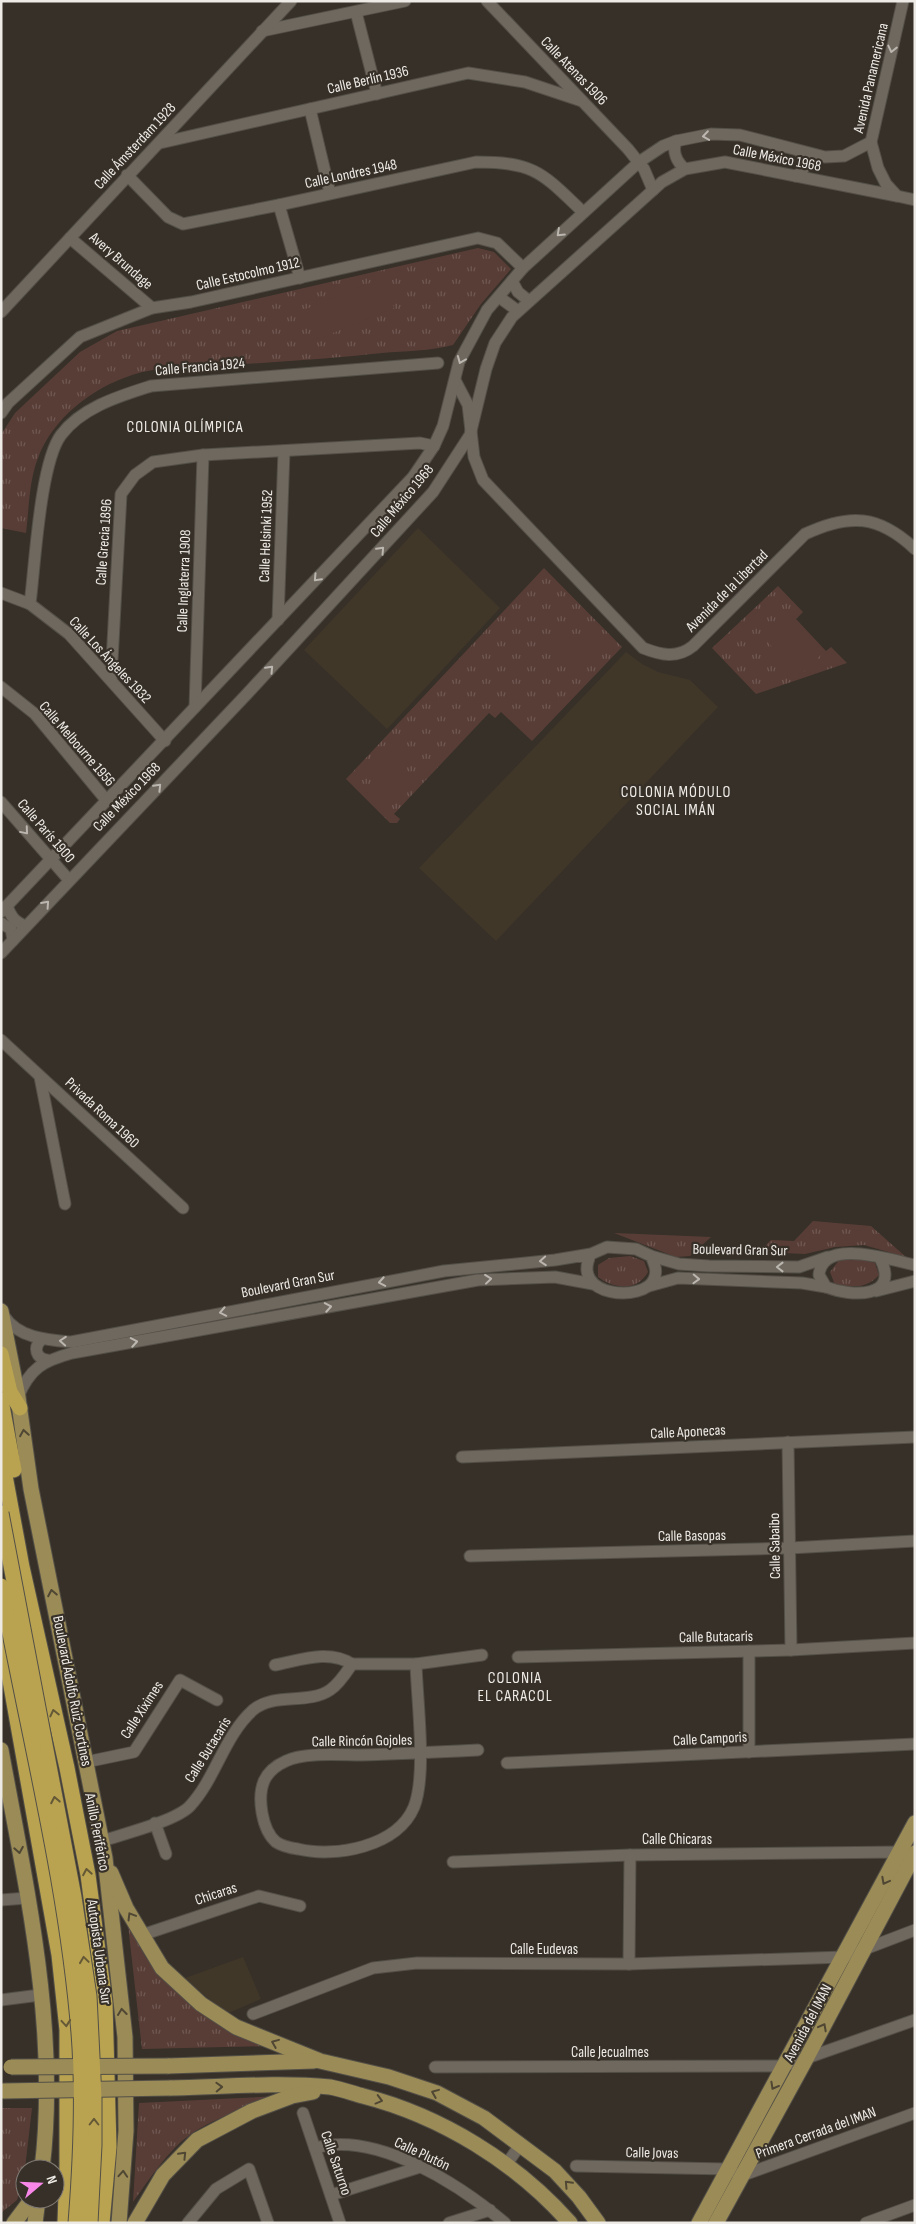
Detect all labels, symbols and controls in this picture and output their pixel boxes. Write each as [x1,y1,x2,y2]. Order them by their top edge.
street label: Avenida Panamericana [849,21,893,136]
street label: Calle Atenas 1906 [536,32,612,110]
one-way arrow [887,44,898,53]
street label: Calle Berlín 1936 [325,61,411,99]
street label: Calle Ámsterdam 1928 [90,99,180,193]
one-way arrow [702,130,711,140]
street label: Calle México 1968 [731,140,823,176]
street label: Calle Londres 1948 [303,155,399,193]
one-way arrow [557,227,566,236]
street label: Avery Brundage [84,228,157,294]
street label: Calle Estocolmo 1912 [194,253,302,295]
street label: Calle Francia 1924 [154,354,246,380]
one-way arrow [457,355,467,364]
district label: COLONIA OLÍMPICA [126,418,244,437]
street label: Calle México 1968 [366,461,438,541]
street label: Calle Helsinki 1952 [255,489,277,583]
street label: Calle Grecia 1896 [92,498,116,586]
street label: Calle Inglaterra 1908 [173,529,195,633]
street label: Avenida de la Libertad [681,546,772,637]
one-way arrow [375,547,384,556]
one-way arrow [314,573,323,582]
street label: Calle Los Ángeles 1932 [65,612,155,708]
one-way arrow [264,666,273,675]
street label: Calle Melbourne 1956 [35,697,119,791]
street label: Calle México 1968 [89,758,165,836]
one-way arrow [152,783,161,792]
district label: COLONIA MÓDULO SOCIAL IMÁN [621,783,731,820]
street label: Calle París 1900 [13,795,79,867]
one-way arrow [20,825,28,834]
one-way arrow [40,901,49,910]
street label: Privada Roma 1960 [61,1074,143,1152]
street label: Boulevard Gran Sur [692,1240,788,1260]
one-way arrow [539,1255,547,1266]
one-way arrow [776,1261,784,1272]
street label: Boulevard Gran Sur [240,1265,337,1302]
one-way arrow [484,1274,492,1285]
one-way arrow [693,1274,701,1284]
one-way arrow [378,1276,386,1286]
one-way arrow [324,1302,332,1312]
one-way arrow [218,1307,227,1317]
one-way arrow [59,1336,67,1347]
one-way arrow [129,1337,138,1347]
street label: Calle Aponecas [650,1421,726,1443]
one-way arrow [19,1429,29,1438]
street label: Calle Sabaibo [765,1513,785,1579]
street label: Calle Basopas [658,1526,726,1546]
one-way arrow [47,1589,58,1598]
street label: Boulevard Adolfo Ruiz Cortines [48,1614,96,1768]
street label: Calle Butacaris [679,1627,753,1647]
district label: COLONIA EL CARACOL [477,1669,553,1706]
street label: Calle Xiximes [116,1677,168,1743]
one-way arrow [49,1708,60,1717]
street label: Calle Butacaris [180,1714,236,1786]
street label: Calle Camporis [672,1728,748,1750]
street label: Calle Rincón Gojoles [311,1731,413,1751]
street label: Anillo Periférico [80,1791,114,1873]
one-way arrow [51,1795,61,1804]
street label: Calle Chicaras [642,1830,712,1849]
one-way arrow [13,1845,23,1854]
one-way arrow [83,1868,93,1876]
one-way arrow [881,1876,891,1885]
street label: Chicaras [192,1878,240,1910]
street label: Autopista Urbana Sur [82,1897,116,2006]
one-way arrow [127,1913,137,1922]
street label: Calle Eudevas [510,1940,578,1959]
one-way arrow [79,1955,90,1963]
street label: Avenida del IMAN [779,1981,836,2066]
one-way arrow [117,2008,128,2016]
one-way arrow [61,2019,72,2027]
one-way arrow [817,2023,827,2032]
one-way arrow [271,2038,280,2049]
street label: Calle Jecualmes [571,2043,649,2062]
one-way arrow [770,2081,780,2090]
one-way arrow [216,2082,223,2092]
one-way arrow [431,2089,440,2099]
one-way arrow [374,2094,383,2105]
street label: Primera Cerrada del IMAN [753,2102,879,2164]
one-way arrow [89,2117,99,2125]
street label: Calle Saturno [316,2128,356,2198]
street label: Calle Plutón [391,2133,453,2175]
street label: Calle Jovas [625,2143,679,2163]
one-way arrow [177,2151,186,2160]
north arrow [15,2159,65,2209]
one-way arrow [117,2170,128,2178]
text: N [43,2174,61,2186]
one-way arrow [565,2181,574,2190]

